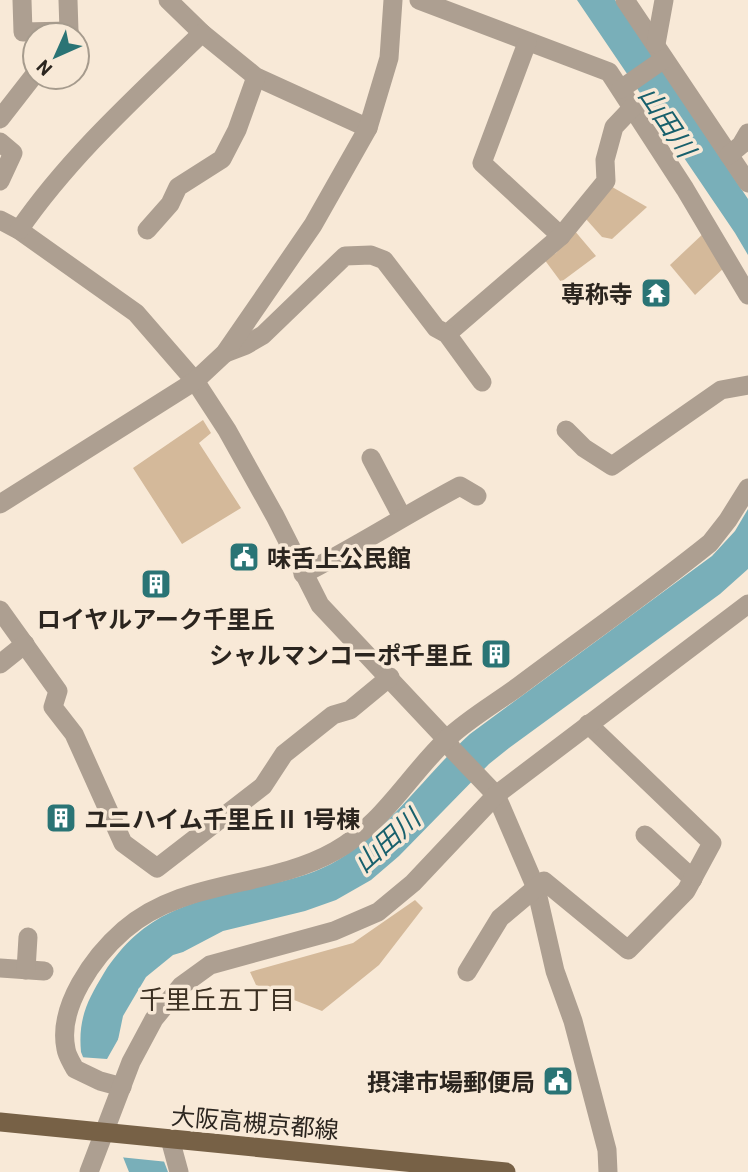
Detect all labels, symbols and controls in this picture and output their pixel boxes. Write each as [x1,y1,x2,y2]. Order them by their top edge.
north arrow [21,21,91,91]
text: N [31,56,56,81]
water label: 山田川 [633,80,704,164]
temple icon: 専称寺 [639,276,673,310]
place label: 専称寺 [561,279,633,308]
public building icon: 味舌上公民館 [227,540,261,574]
place label: 味舌上公民館 [267,543,411,572]
building icon: ロイヤルアーク千里丘 [139,567,173,601]
place label: ロイヤルアーク千里丘 [37,604,275,633]
building icon: シャルマンコーポ千里丘 [479,637,513,671]
place label: シャルマンコーポ千里丘 [209,640,473,669]
water label: 山田川 [347,800,428,878]
building icon: ユニハイム千里丘Ⅱ 1号棟 [44,801,78,835]
place label: ユニハイム千里丘Ⅱ 1号棟 [84,804,360,833]
district label: 千里丘五丁目 [139,983,295,1014]
public building icon: 摂津市場郵便局 [541,1064,575,1098]
place label: 摂津市場郵便局 [367,1067,535,1096]
street label: 大阪高槻京都線 [170,1100,340,1144]

